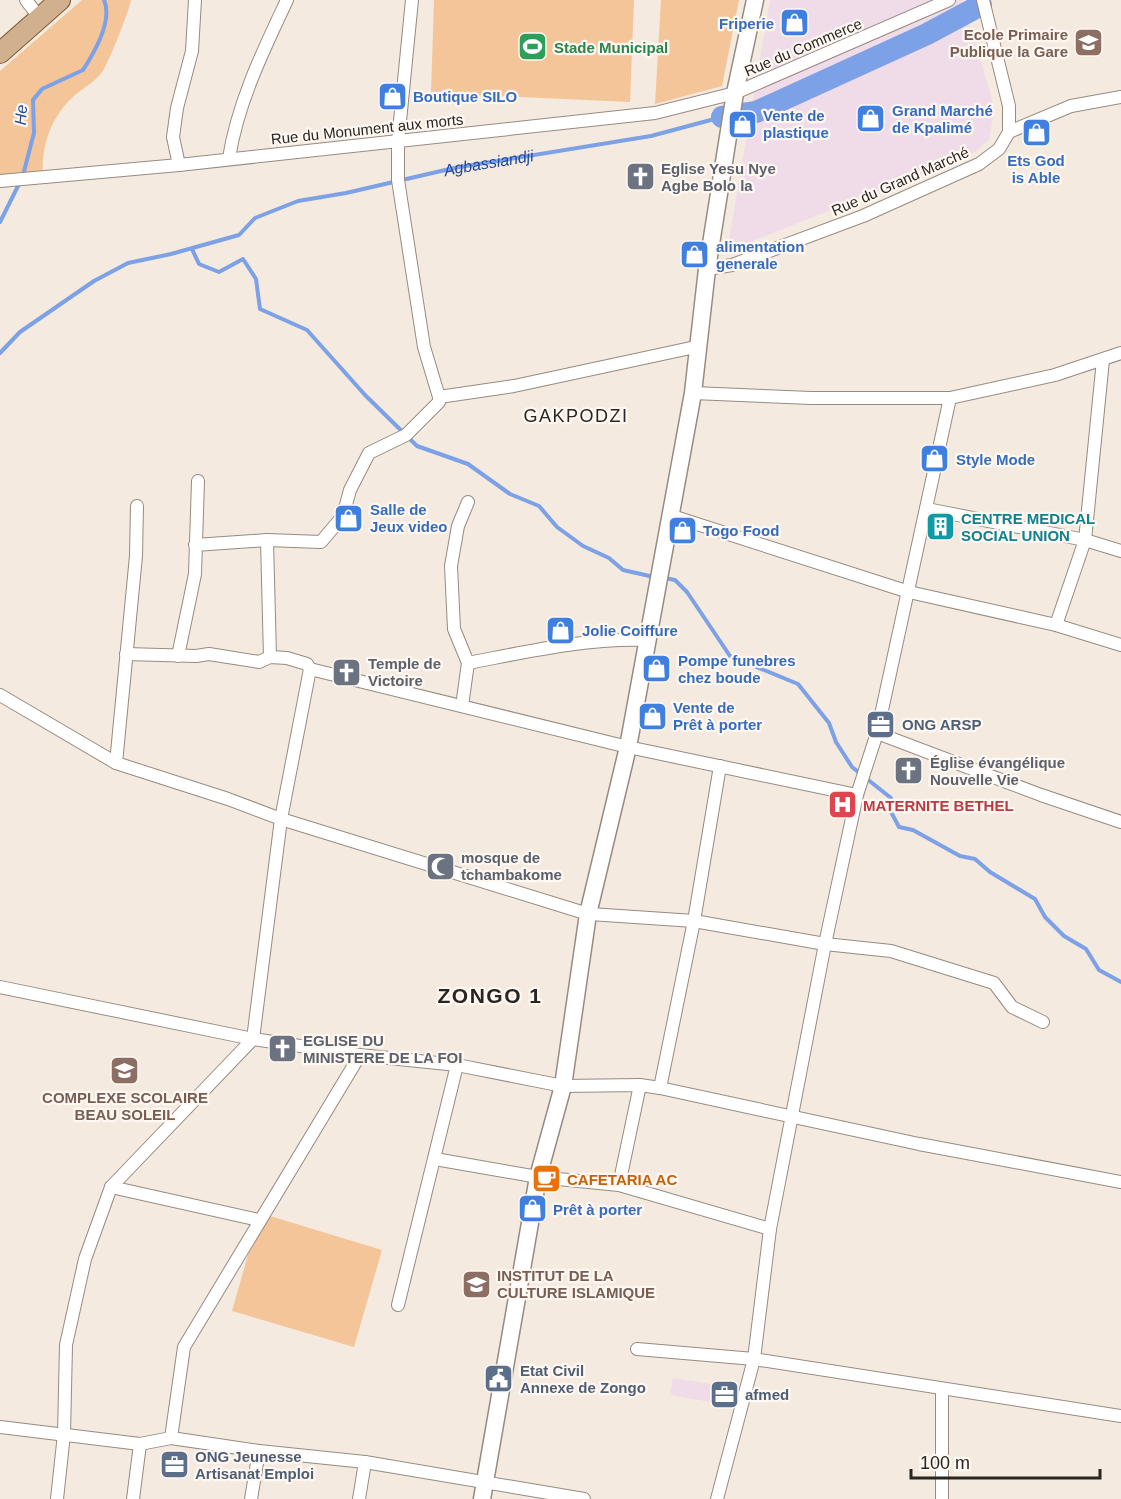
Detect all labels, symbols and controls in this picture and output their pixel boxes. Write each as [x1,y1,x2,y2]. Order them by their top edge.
shop icon: Friperie [779,7,811,39]
place label: Friperie [719,15,774,32]
street label: Rue du Commerce [742,15,864,79]
place label: Ecole Primaire Publique la Gare [950,26,1068,60]
school or university icon: Ecole Primaire Publique la Gare [1073,27,1105,59]
sports icon: Stade Municipal [517,31,549,63]
place label: Stade Municipal [554,39,668,56]
shop icon: Boutique SILO [376,80,408,112]
place label: Boutique SILO [413,88,517,105]
place label: Grand Marché de Kpalimé [892,102,993,136]
shop icon: Grand Marché de Kpalimé [855,103,887,135]
water label: He [12,104,30,126]
place label: Vente de plastique [763,107,829,141]
shop icon: Vente de plastique [726,108,758,140]
street label: Rue du Monument aux morts [270,110,464,148]
shop icon: Ets God is Able [1020,117,1052,149]
street label: Rue du Grand Marché [829,143,971,219]
water label: Agbassiandji [441,147,535,179]
place label: Ets God is Able [1007,152,1065,186]
place label: Eglise Yesu Nye Agbe Bolo la [661,160,776,194]
church icon: Eglise Yesu Nye Agbe Bolo la [624,161,656,193]
place label: alimentation generale [716,238,804,272]
shop icon: alimentation generale [679,239,711,271]
district label: GAKPODZI [523,406,629,426]
shop icon: Style Mode [919,443,951,475]
place label: Style Mode [956,451,1035,468]
place label: Salle de Jeux video [370,501,448,535]
shop icon: Salle de Jeux video [333,502,365,534]
place label: CENTRE MEDICAL SOCIAL UNION [961,510,1095,544]
building icon: CENTRE MEDICAL SOCIAL UNION [924,511,956,543]
shop icon: Togo Food [666,514,698,546]
place label: Togo Food [703,522,779,539]
shop icon: Jolie Coiffure [545,614,577,646]
place label: Jolie Coiffure [582,622,678,639]
place label: Pompe funebres chez boude [678,652,796,686]
shop icon: Pompe funebres chez boude [641,653,673,685]
place label: Temple de Victoire [368,655,441,689]
church icon: Temple de Victoire [331,656,363,688]
place label: Vente de Prêt à porter [673,699,762,733]
shop icon: Vente de Prêt à porter [636,700,668,732]
office icon: ONG ARSP [865,708,897,740]
place label: ONG ARSP [902,716,981,733]
place label: Église évangélique Nouvelle Vie [930,754,1065,788]
church icon: Église évangélique Nouvelle Vie [893,755,925,787]
hospital icon: MATERNITE BETHEL [826,789,858,821]
place label: MATERNITE BETHEL [863,797,1014,814]
place label: mosque de tchambakome [461,849,562,883]
mosque icon: mosque de tchambakome [424,850,456,882]
district label: ZONGO 1 [437,984,543,1007]
place label: EGLISE DU MINISTERE DE LA FOI [303,1032,462,1066]
church icon: EGLISE DU MINISTERE DE LA FOI [266,1033,298,1065]
school or university icon: COMPLEXE SCOLAIRE BEAU SOLEIL [109,1054,141,1086]
place label: COMPLEXE SCOLAIRE BEAU SOLEIL [42,1089,208,1123]
cafe icon: CAFETARIA AC [530,1163,562,1195]
place label: CAFETARIA AC [567,1171,677,1188]
shop icon: Prêt à porter [516,1193,548,1225]
place label: Prêt à porter [553,1201,642,1218]
place label: INSTITUT DE LA CULTURE ISLAMIQUE [497,1267,655,1301]
school or university icon: INSTITUT DE LA CULTURE ISLAMIQUE [460,1268,492,1300]
place label: Etat Civil Annexe de Zongo [520,1362,646,1396]
public building icon: Etat Civil Annexe de Zongo [483,1363,515,1395]
office icon: afmed [708,1378,740,1410]
place label: afmed [745,1386,789,1403]
scale bar [911,1442,1100,1480]
place label: ONG Jeunesse Artisanat Emploi [195,1448,314,1482]
office icon: ONG Jeunesse Artisanat Emploi [158,1449,190,1481]
text: 100 m [920,1453,970,1473]

